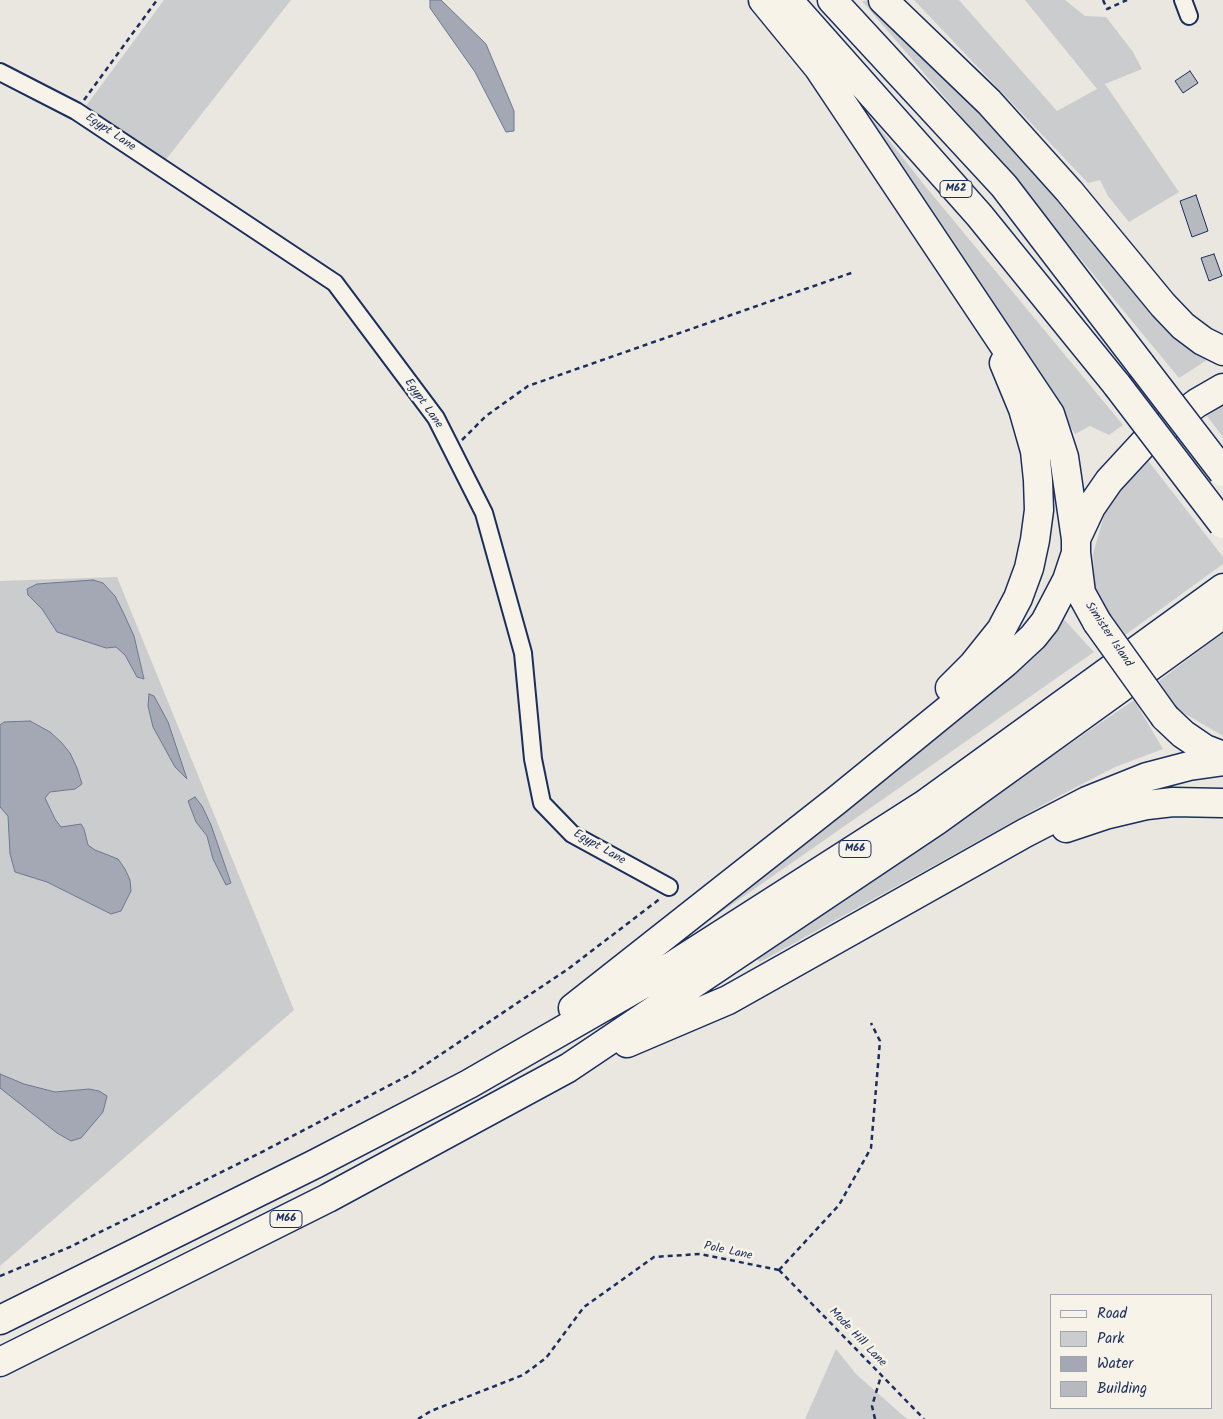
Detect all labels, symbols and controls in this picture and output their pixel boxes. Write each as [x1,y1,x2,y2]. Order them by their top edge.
street label: Egypt Lane [82,111,138,155]
road number: M62 [940,180,972,198]
street label: Egypt Lane [401,376,445,432]
street label: Simister Island [1081,600,1135,670]
street label: Egypt Lane [570,827,628,869]
road number: M66 [839,841,871,858]
road number: M66 [270,1210,302,1228]
street label: Pole Lane [702,1240,754,1264]
legend [1050,1294,1213,1409]
text: Road [1097,1302,1127,1326]
street label: Mode Hill Lane [825,1305,889,1371]
text: Park [1097,1327,1124,1351]
text: Water [1097,1352,1133,1376]
text: Building [1097,1377,1147,1401]

